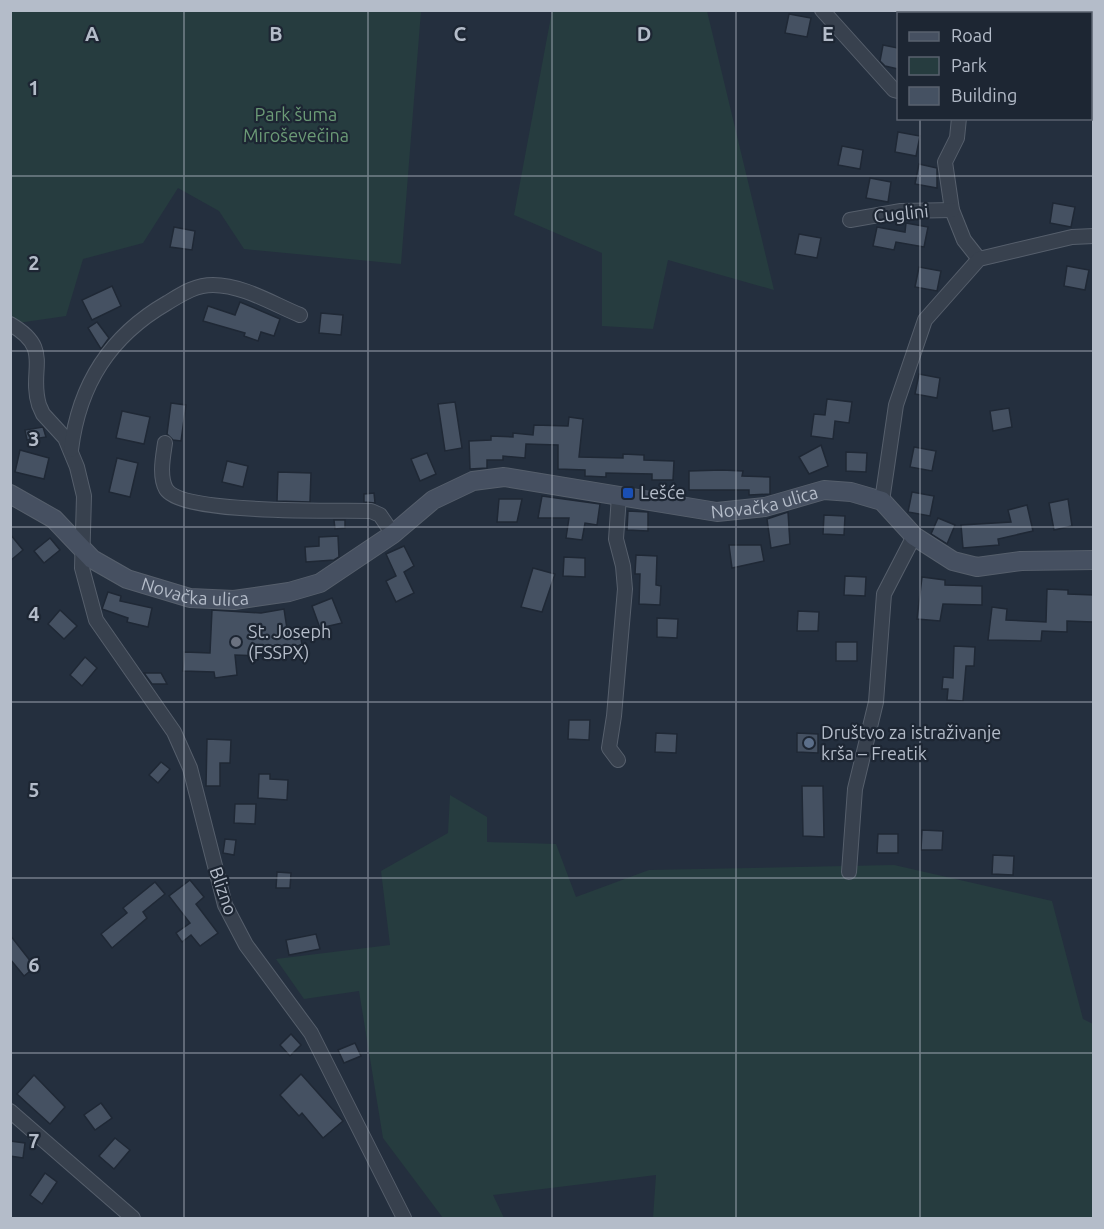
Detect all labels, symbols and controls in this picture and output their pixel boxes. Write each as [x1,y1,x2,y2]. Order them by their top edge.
legend [897,12,1092,120]
text: A [85,22,99,45]
text: B [269,22,283,45]
text: C [454,22,467,45]
text: D [637,22,651,45]
text: E [822,22,834,45]
text: Road [951,25,993,45]
text: Park [951,55,987,75]
text: 1 [28,76,40,99]
text: Building [951,85,1017,105]
park label: Park šuma Miroševečina [243,104,349,145]
street label: Cuglini [872,200,929,226]
text: 2 [28,251,40,274]
text: 3 [28,427,40,450]
street label: Novačka ulica [710,481,820,522]
place label: Lešće [640,482,685,502]
marker: Lešće [621,486,635,500]
street label: Novačka ulica [139,573,250,609]
text: 4 [28,602,40,625]
place label: St. Joseph (FSSPX) [248,621,331,663]
marker: St. Joseph (FSSPX) [229,635,243,649]
place label: Društvo za istraživanje krša – Freatik [821,722,1001,763]
marker: Društvo za istraživanje krša – Freatik [802,736,816,750]
text: 5 [28,778,40,801]
street label: Blizno [206,864,241,917]
text: 6 [28,953,40,976]
text: 7 [28,1129,40,1152]

